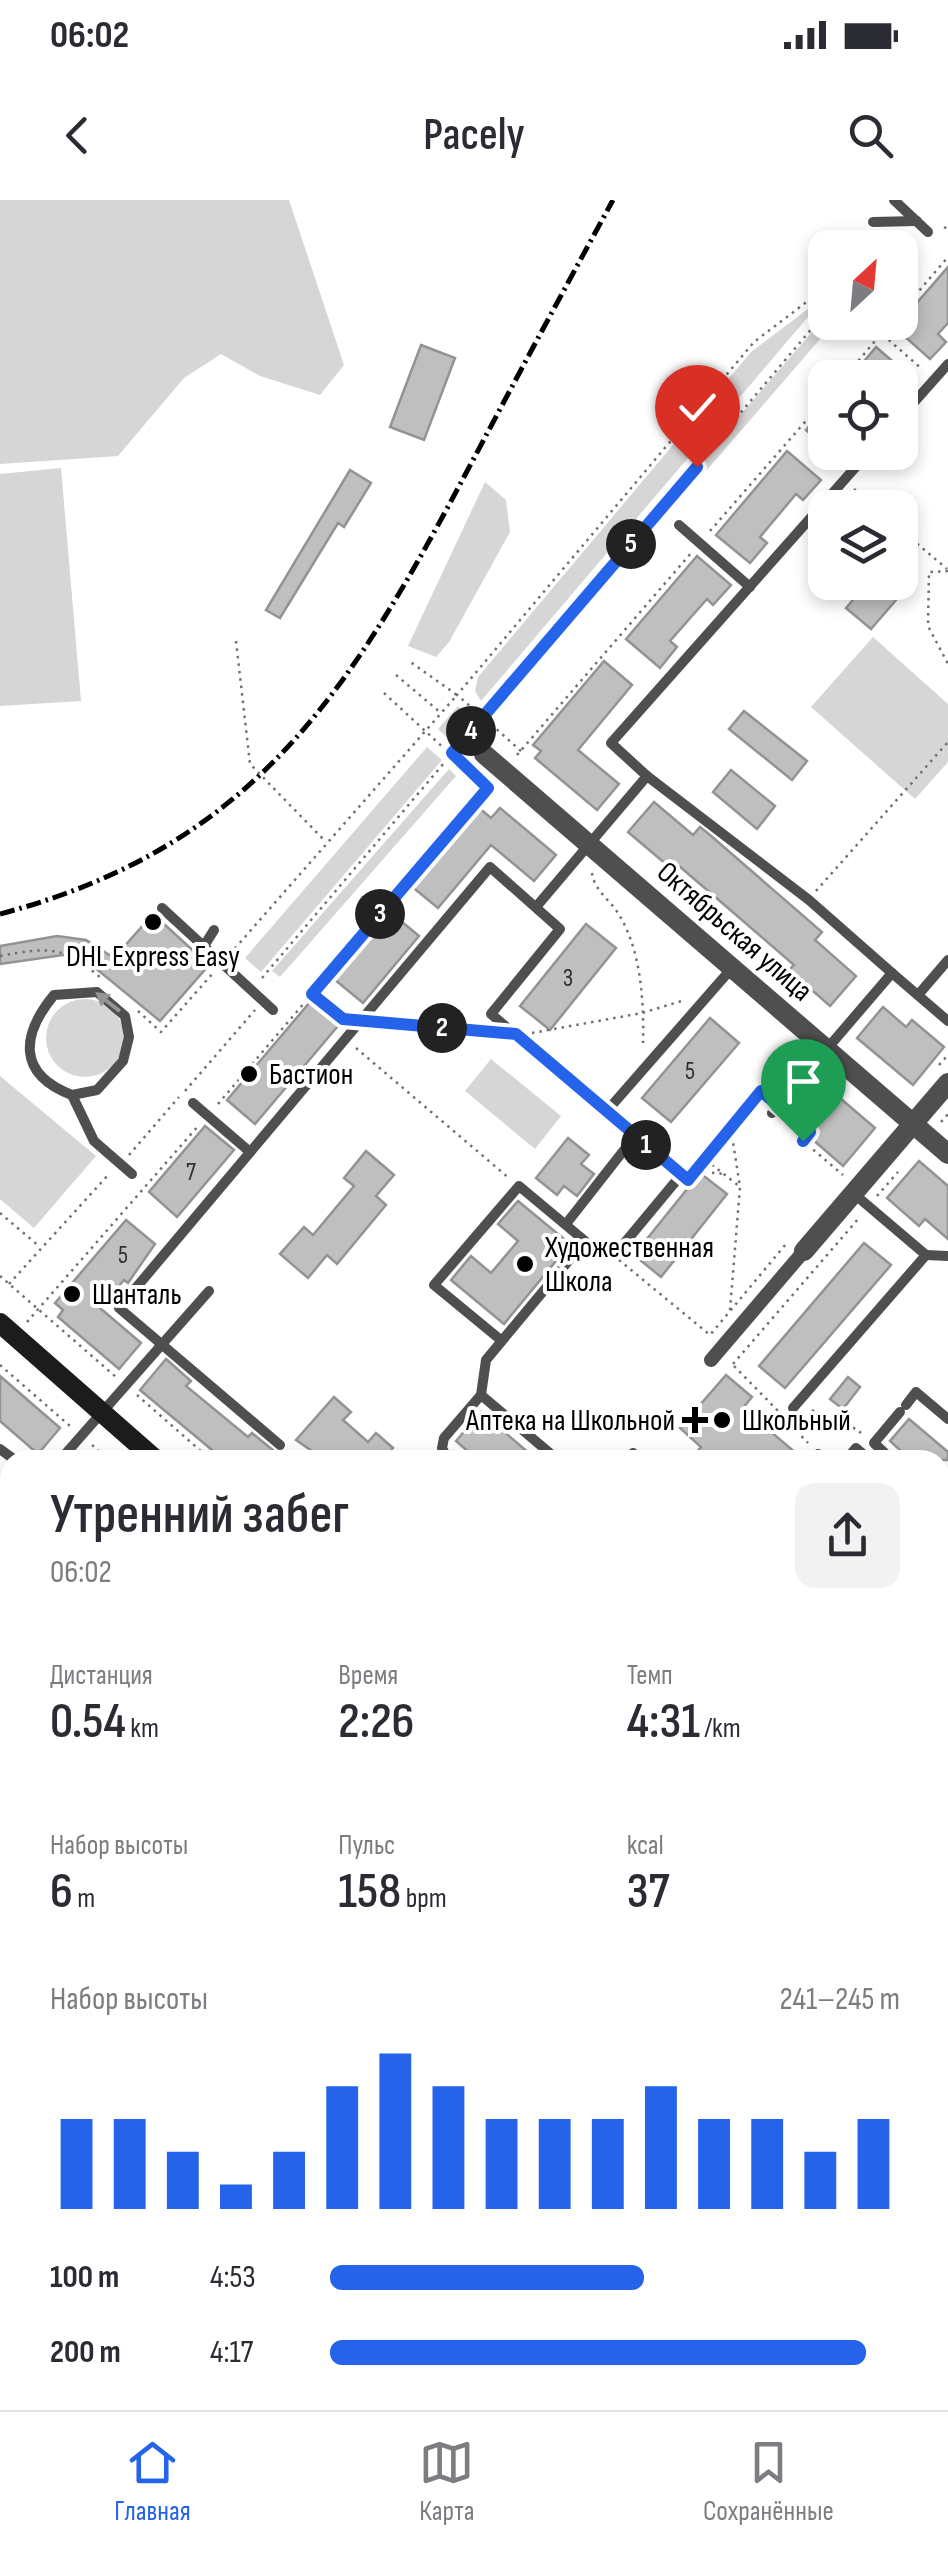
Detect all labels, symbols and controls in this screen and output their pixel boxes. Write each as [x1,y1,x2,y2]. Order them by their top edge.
text: 06:02 [50,13,129,58]
icon: back [50,108,105,163]
text: Pacely [423,108,525,163]
icon: search [843,108,898,163]
north arrow [808,230,918,340]
map controls [808,230,918,600]
button: locate [808,360,918,470]
pin [655,365,740,468]
icon: check [670,380,725,435]
button: layers [808,490,918,600]
pin: 5 [606,519,656,569]
text: 5 [625,527,637,560]
pin: 4 [446,706,496,756]
text: 4 [464,714,478,747]
street label: Октябрьская улица [649,854,819,1009]
pin: 3 [355,889,405,939]
text: 3 [374,897,386,930]
marker: DHL Express Easy [142,911,164,933]
place label: DHL Express Easy [66,939,240,975]
house number: 3 [563,963,573,994]
one-way arrow [96,992,122,1013]
pin: 2 [417,1003,467,1053]
text: 2 [436,1011,448,1044]
pin [761,1039,846,1142]
icon: arrive [776,1054,831,1109]
house number: 5 [685,1056,695,1087]
place label: Бастион [269,1057,353,1093]
marker: Бастион [238,1063,260,1085]
pin: 1 [621,1120,671,1170]
text: 1 [641,1128,651,1161]
house number: 7 [186,1157,196,1188]
place label: Художественная Школа [544,1230,714,1300]
house number: 5 [118,1240,128,1271]
marker: Художественная Школа [514,1253,536,1275]
place label: Шанталь [92,1277,182,1313]
marker: Шанталь [61,1283,83,1305]
place label: Аптека на Школьной [465,1403,675,1439]
place label: Школьный [742,1403,851,1439]
marker: Аптека на Школьной [684,1409,706,1431]
marker: Школьный [711,1409,733,1431]
text: Утренний забег [50,1482,349,1549]
button: share [795,1483,900,1588]
text: 06:02 [50,1553,112,1592]
text: Дистанция [50,1659,153,1692]
text: Время [338,1659,398,1692]
text: Темп [627,1659,673,1692]
text: 0.54 [50,1692,126,1752]
text: 2:26 [338,1692,414,1752]
text: 4:31 [627,1692,700,1752]
text: km [126,1712,159,1745]
text: /km [700,1712,741,1745]
text: Набор высоты [50,1829,188,1862]
text: Пульс [338,1829,395,1862]
text: kcal [627,1829,664,1862]
text: 6 [50,1862,73,1922]
text: 158 [338,1862,401,1922]
text: 37 [627,1862,670,1922]
text: m [73,1882,95,1915]
text: bpm [401,1882,447,1915]
text: Набор высоты [50,1980,208,2019]
text: 241–245 m [780,1980,900,2019]
text: 100 m [50,2258,119,2297]
text: 4:53 [210,2258,256,2297]
text: 200 m [50,2333,121,2372]
text: 4:17 [210,2333,253,2372]
tab: Главная [114,2435,191,2528]
tab: Карта [419,2435,474,2528]
tab: Сохранённые [703,2435,834,2528]

